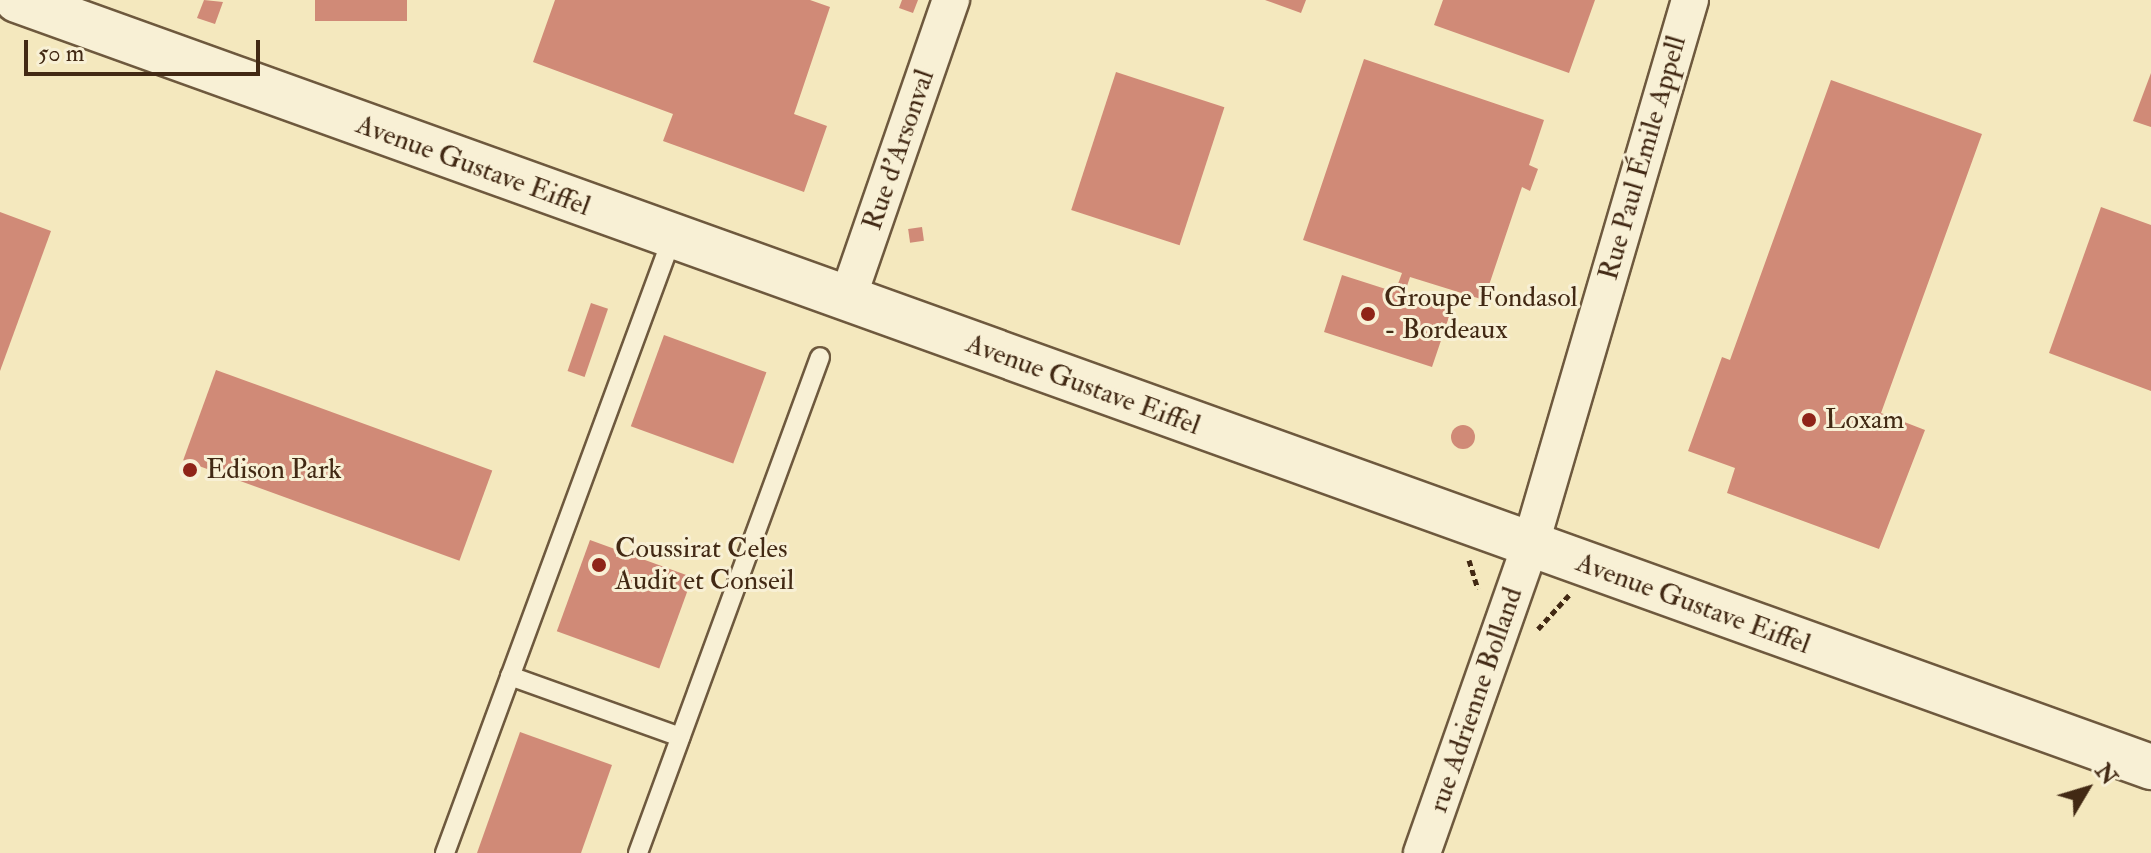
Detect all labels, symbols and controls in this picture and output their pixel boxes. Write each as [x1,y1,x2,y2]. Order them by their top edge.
scale bar [28,24,264,74]
street label: Rue Paul Émile Appell [1592,32,1694,284]
text: 50 m [38,38,84,69]
street label: Rue d'Arsonval [856,65,942,235]
street label: Avenue Gustave Eiffel [351,108,595,224]
place label: Groupe Fondasol - Bordeaux [1384,281,1578,347]
marker: Groupe Fondasol - Bordeaux [1359,305,1377,323]
street label: Avenue Gustave Eiffel [961,327,1205,443]
place label: Loxam [1825,403,1904,437]
marker: Loxam [1800,411,1818,429]
place label: Edison Park [206,453,342,487]
marker: Edison Park [181,461,199,479]
place label: Coussirat Celes Audit et Conseil [615,532,794,598]
street label: Avenue Gustave Eiffel [1571,546,1815,662]
marker: Coussirat Celes Audit et Conseil [590,556,608,574]
street label: rue Adrienne Bolland [1422,583,1530,817]
north arrow [2047,749,2127,829]
text: N [2089,758,2123,791]

